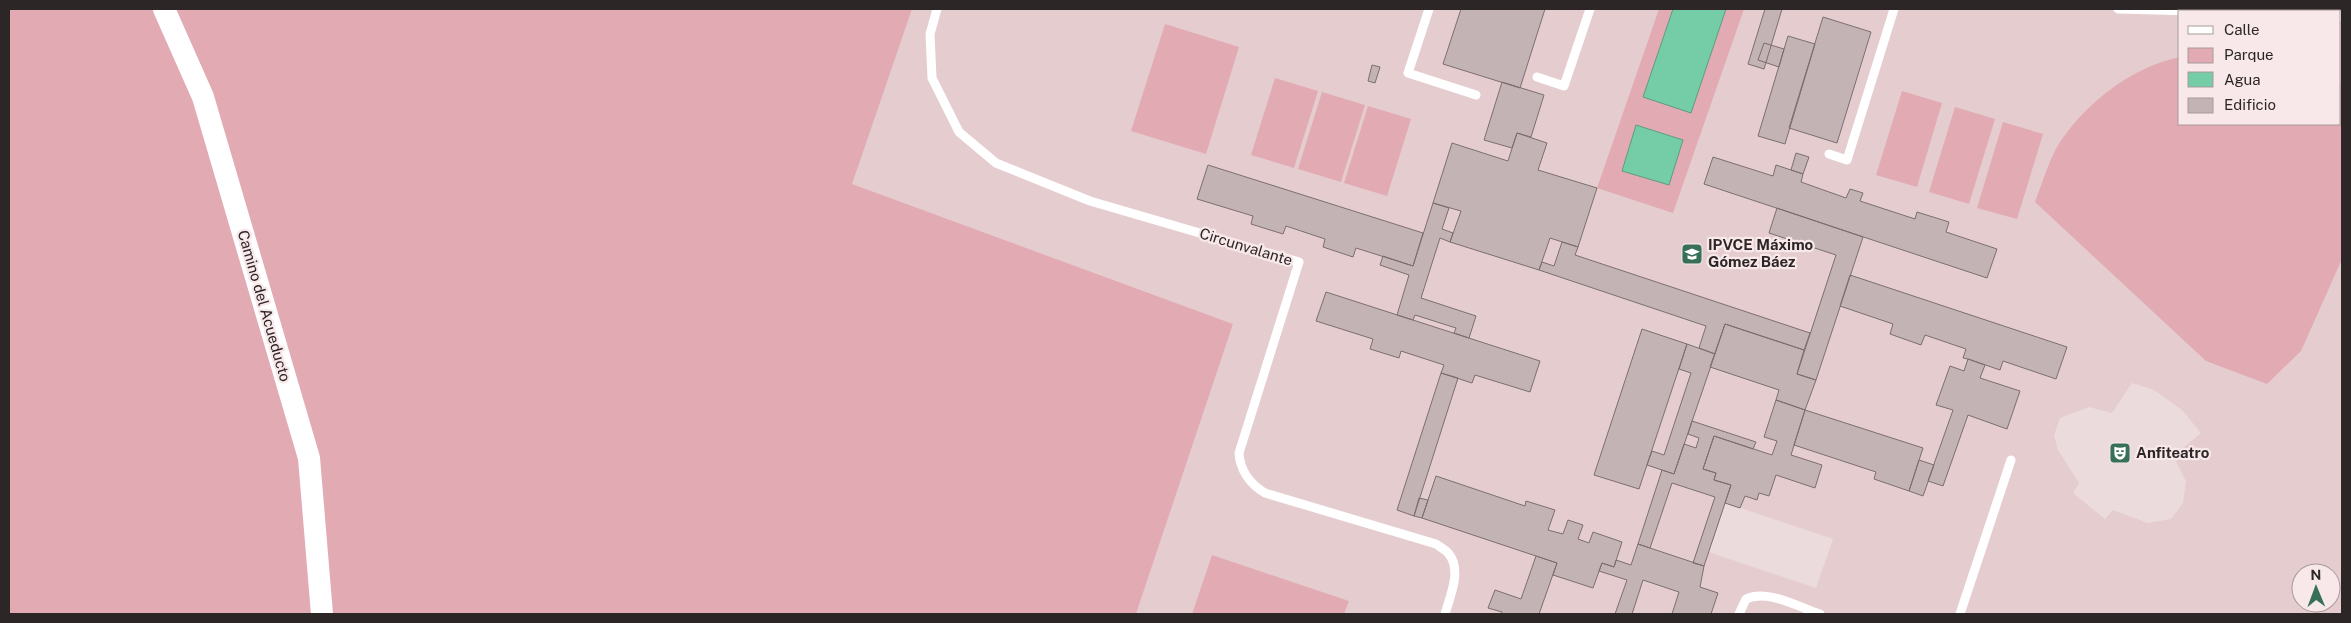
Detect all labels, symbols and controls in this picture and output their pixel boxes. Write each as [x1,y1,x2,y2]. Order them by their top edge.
legend [2178,10,2341,125]
text: Calle [2224,21,2260,38]
text: Parque [2224,46,2274,63]
text: Agua [2224,71,2261,88]
text: Edificio [2224,96,2276,113]
street label: Circunvalante [1198,224,1295,269]
street label: Camino del Acueducto [235,228,294,384]
place label: IPVCE Máximo Gómez Báez [1708,236,1814,270]
school or university icon: IPVCE Máximo Gómez Báez [1680,242,1704,266]
theatre icon: Anfiteatro [2108,441,2132,465]
place label: Anfiteatro [2136,444,2210,461]
north arrow [2291,563,2341,613]
text: N [2310,567,2321,583]

